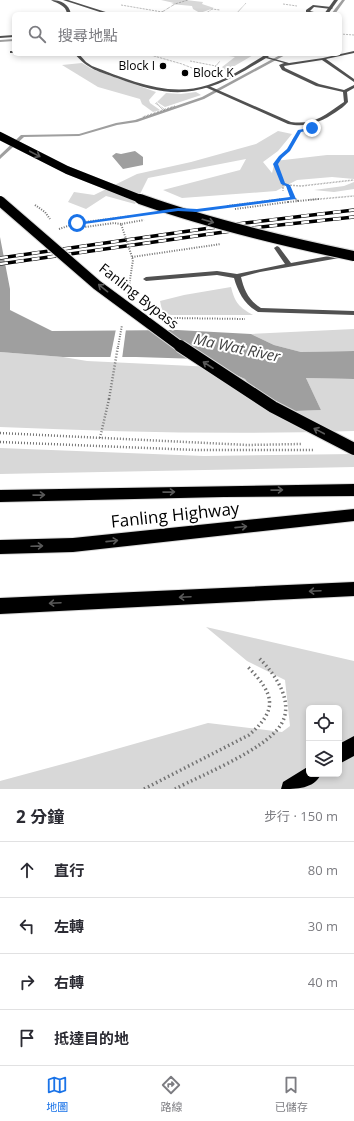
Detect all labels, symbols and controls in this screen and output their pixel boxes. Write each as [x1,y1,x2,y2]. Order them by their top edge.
search box [12,12,342,56]
icon: search [26,23,48,45]
text: 搜尋地點 [58,25,118,45]
place label: Block I [118,57,155,74]
marker: Block I [158,61,168,71]
place label: Block K [193,64,234,81]
marker: Block K [180,68,190,78]
route end [303,119,321,137]
one-way arrow [28,151,40,158]
route start [68,214,86,232]
one-way arrow [201,218,214,225]
street label: Fanling Bypass [96,258,183,333]
one-way arrow [98,283,109,292]
water label: Ma Wat River [192,328,283,366]
one-way arrow [203,361,214,369]
one-way arrow [314,427,326,435]
one-way arrow [270,486,283,494]
one-way arrow [162,488,175,496]
one-way arrow [32,491,45,499]
street label: Fanling Highway [110,496,241,533]
one-way arrow [234,524,247,531]
one-way arrow [105,537,118,545]
one-way arrow [30,542,43,550]
one-way arrow [309,587,322,594]
one-way arrow [179,593,192,601]
one-way arrow [49,600,62,607]
map controls [306,705,342,777]
button: locate [306,705,342,741]
button: layers [306,741,342,777]
text: 2 分鐘 [16,805,64,828]
text: 步行 · 150 m [264,807,338,825]
icon: ahead [16,859,38,881]
text: 直行 [54,860,84,880]
text: 80 m [308,861,338,879]
icon: left [16,915,38,937]
text: 左轉 [54,916,84,936]
text: 30 m [308,917,338,935]
icon: right [16,971,38,993]
text: 右轉 [54,972,84,992]
text: 40 m [308,973,338,991]
icon: arrive [16,1027,38,1049]
text: 抵達目的地 [54,1028,129,1048]
tab: 地圖 [46,1074,68,1114]
tab: 路線 [160,1074,182,1114]
tab: 已儲存 [275,1074,308,1114]

